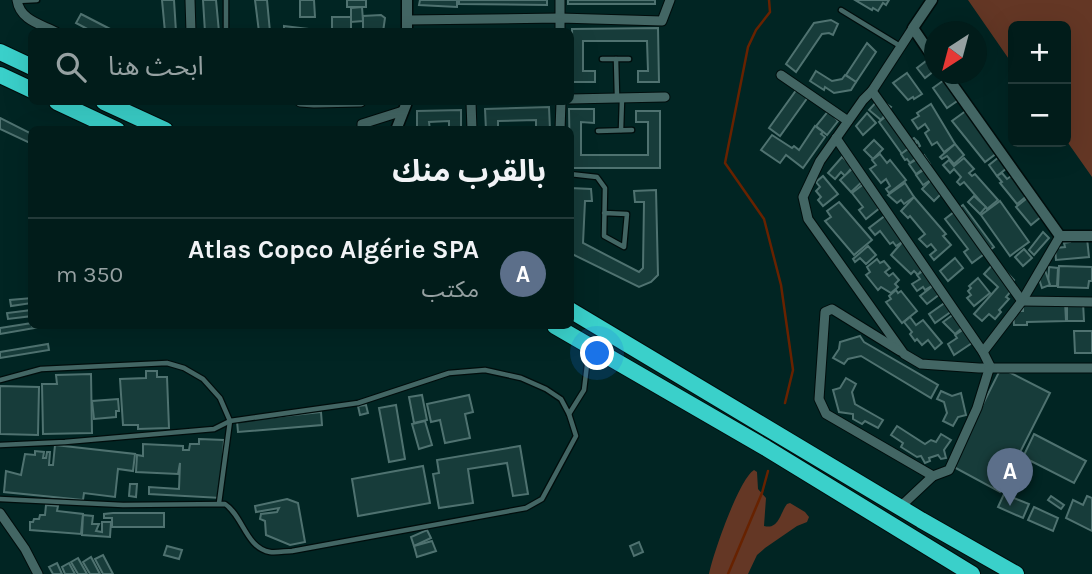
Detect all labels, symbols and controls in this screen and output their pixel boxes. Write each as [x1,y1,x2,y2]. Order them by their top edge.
north arrow [924,21,987,84]
map controls [1008,21,1071,147]
button: + [1008,21,1071,84]
search box [28,28,574,105]
icon: search [52,48,90,86]
text: ابحث هنا [108,51,204,82]
button: − [1008,84,1071,147]
text: بالقرب منك [392,153,546,189]
text: Atlas Copco Algérie SPA [188,234,479,265]
text: 350 m [56,261,123,288]
text: A [516,261,530,288]
text: مكتب [422,276,479,303]
your location [580,336,614,370]
pin: A [987,448,1033,506]

